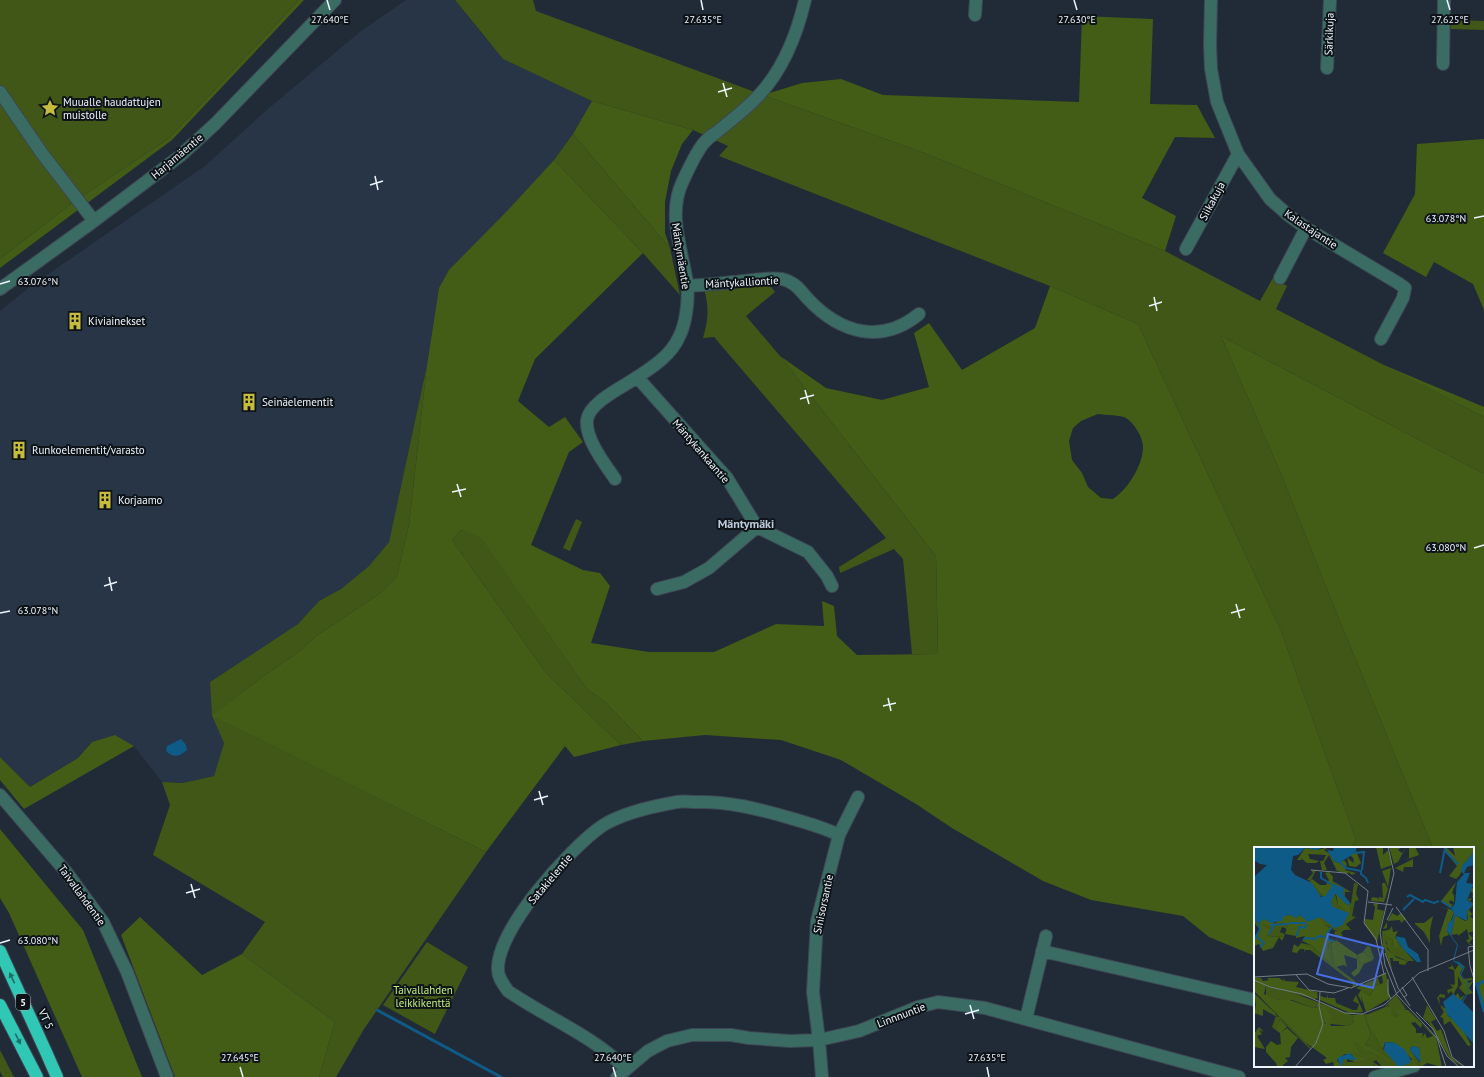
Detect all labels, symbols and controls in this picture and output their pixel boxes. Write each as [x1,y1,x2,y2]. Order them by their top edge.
street label: Särkikuja [1321,12,1337,56]
text: 27.640°E [311,13,349,26]
text: 27.635°E [684,13,722,26]
text: 27.630°E [1058,13,1096,26]
text: 27.625°E [1431,13,1469,26]
place label: Muualle haudattujen muistolle [63,95,161,122]
place icon: Muualle haudattujen muistolle [40,98,60,118]
street label: Harjamäentie [148,130,206,182]
street label: Siikakuja [1196,179,1228,223]
street label: Kalastajantie [1282,206,1341,252]
text: 63.078°N [1426,212,1466,225]
street label: Mäntymäentie [669,222,693,291]
street label: Mäntykalliontie [705,273,779,291]
text: 63.076°N [18,275,58,288]
building icon: Kiviainekset [65,311,85,331]
place label: Kiviainekset [88,314,145,328]
building icon: Seinäelementit [239,392,259,412]
place label: Seinäelementit [262,395,333,409]
street label: Mäntykankaantie [669,416,733,486]
building icon: Runkoelementit/varasto [9,440,29,460]
place label: Runkoelementit/varasto [32,443,145,457]
building icon: Korjaamo [95,490,115,510]
place label: Korjaamo [118,493,163,507]
district label: Mäntymäki [718,516,774,531]
text: 63.080°N [1426,541,1466,554]
text: 63.078°N [18,604,58,617]
inset map [1254,847,1474,1067]
street label: Satakielentie [525,851,575,907]
street label: Taivallahdentie [55,862,109,928]
street label: Sinisorsantie [810,873,836,935]
text: 63.080°N [18,934,58,947]
one-way arrow [9,972,15,984]
park label: Taivallahden leikkikenttä [393,983,453,1010]
road number: 5 [16,994,30,1010]
street label: Linnnuntie [875,999,928,1031]
street label: VT 5 [35,1006,57,1031]
one-way arrow [15,1034,21,1045]
text: 27.645°E [221,1051,259,1064]
text: 27.640°E [594,1051,632,1064]
text: 27.635°E [968,1051,1006,1064]

